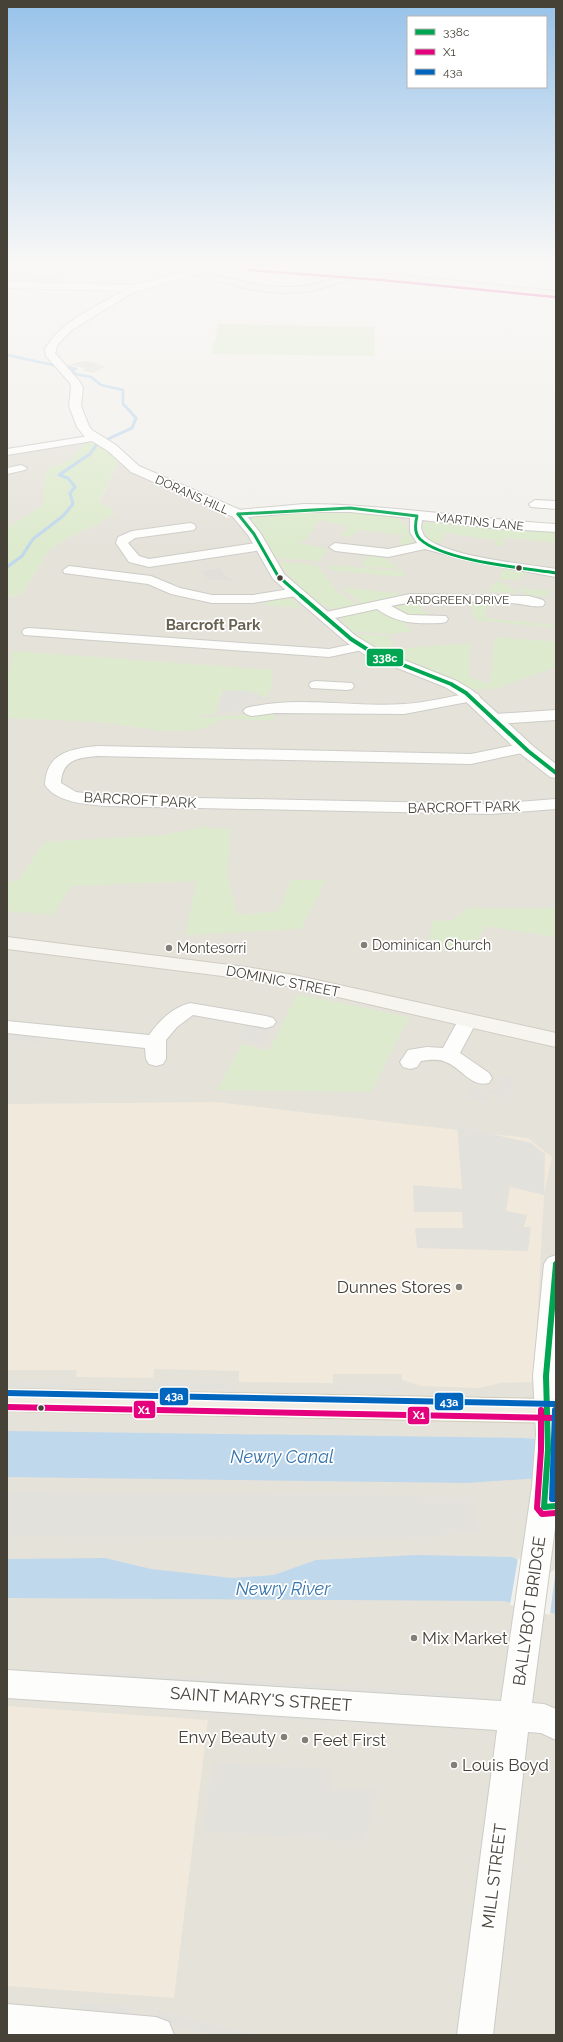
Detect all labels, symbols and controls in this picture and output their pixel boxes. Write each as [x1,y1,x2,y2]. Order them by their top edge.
legend [407,16,547,88]
text: 338c [443,25,470,39]
text: X1 [443,45,456,59]
text: 43a [443,65,463,79]
street label: DORANS HILL [153,473,231,517]
street label: MARTINS LANE [436,510,524,534]
unlabelled marker [514,563,524,573]
unlabelled marker [275,573,285,583]
street label: ARDGREEN DRIVE [407,593,509,607]
district label: Barcroft Park [166,616,261,634]
line badge: 338c [366,648,404,667]
text: 338c [372,652,398,665]
street label: BARCROFT PARK [83,789,197,811]
street label: BARCROFT PARK [408,798,520,816]
place label: Dominican Church [372,937,491,953]
place label: Montesorri [177,940,246,956]
marker: Dominican Church [359,940,369,950]
marker: Montesorri [164,943,174,953]
street label: DOMINIC STREET [225,962,342,1000]
place label: Dunnes Stores [337,1277,451,1297]
marker: Dunnes Stores [454,1282,464,1292]
line badge: 43a [159,1387,189,1406]
text: 43a [165,1390,183,1403]
line badge: 43a [434,1392,464,1411]
text: 43a [440,1396,458,1409]
line badge: X1 [133,1400,156,1419]
unlabelled marker [36,1403,46,1413]
text: X1 [137,1404,151,1417]
line badge: X1 [407,1406,430,1425]
text: X1 [412,1409,426,1422]
water label: Newry Canal [230,1446,334,1467]
street label: BALLYBOT BRIDGE [509,1535,549,1687]
water label: Newry River [236,1578,331,1599]
place label: Mix Market [422,1628,508,1648]
marker: Mix Market [409,1633,419,1643]
street label: SAINT MARY'S STREET [169,1683,353,1715]
place label: Envy Beauty [178,1727,276,1747]
place label: Feet First [313,1730,386,1750]
marker: Envy Beauty [279,1732,289,1742]
marker: Feet First [300,1735,310,1745]
place label: Louis Boyd [462,1755,549,1775]
marker: Louis Boyd [449,1760,459,1770]
street label: MILL STREET [478,1822,510,1930]

